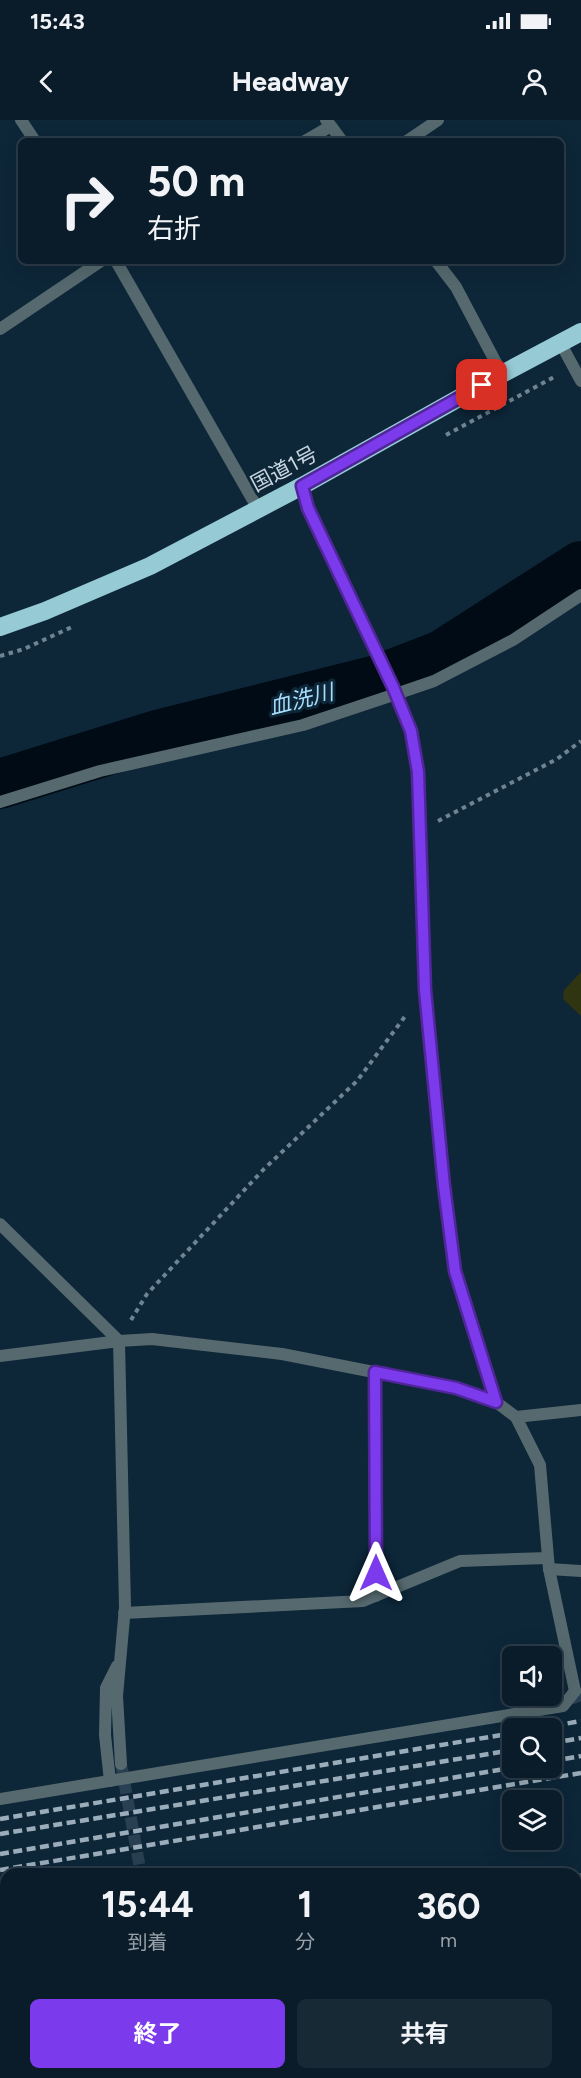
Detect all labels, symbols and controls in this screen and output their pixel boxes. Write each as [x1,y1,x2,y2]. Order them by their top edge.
text: 15:43 [30,8,85,35]
icon: back [30,65,63,98]
text: Headway [232,65,349,98]
icon: person [518,65,551,98]
text: 50 m [147,156,245,207]
icon: right [48,162,126,240]
text: 右折 [147,212,201,245]
pin [456,359,507,410]
icon: arrive [465,368,498,401]
street label: 国道1号 [246,441,321,496]
water label: 血洗川 [266,678,338,721]
position arrow [344,1541,408,1605]
map controls [502,1646,562,1850]
button: sound [502,1646,562,1706]
button: search [502,1718,562,1778]
button: layers [502,1790,562,1850]
text: 15:44 [101,1883,194,1926]
text: 1 [298,1883,313,1926]
text: 360 [416,1885,481,1928]
text: m [440,1928,457,1952]
text: 到着 [128,1930,168,1954]
text: 分 [295,1930,315,1954]
button: 終了 [30,1999,285,2068]
button: 共有 [297,1999,552,2068]

